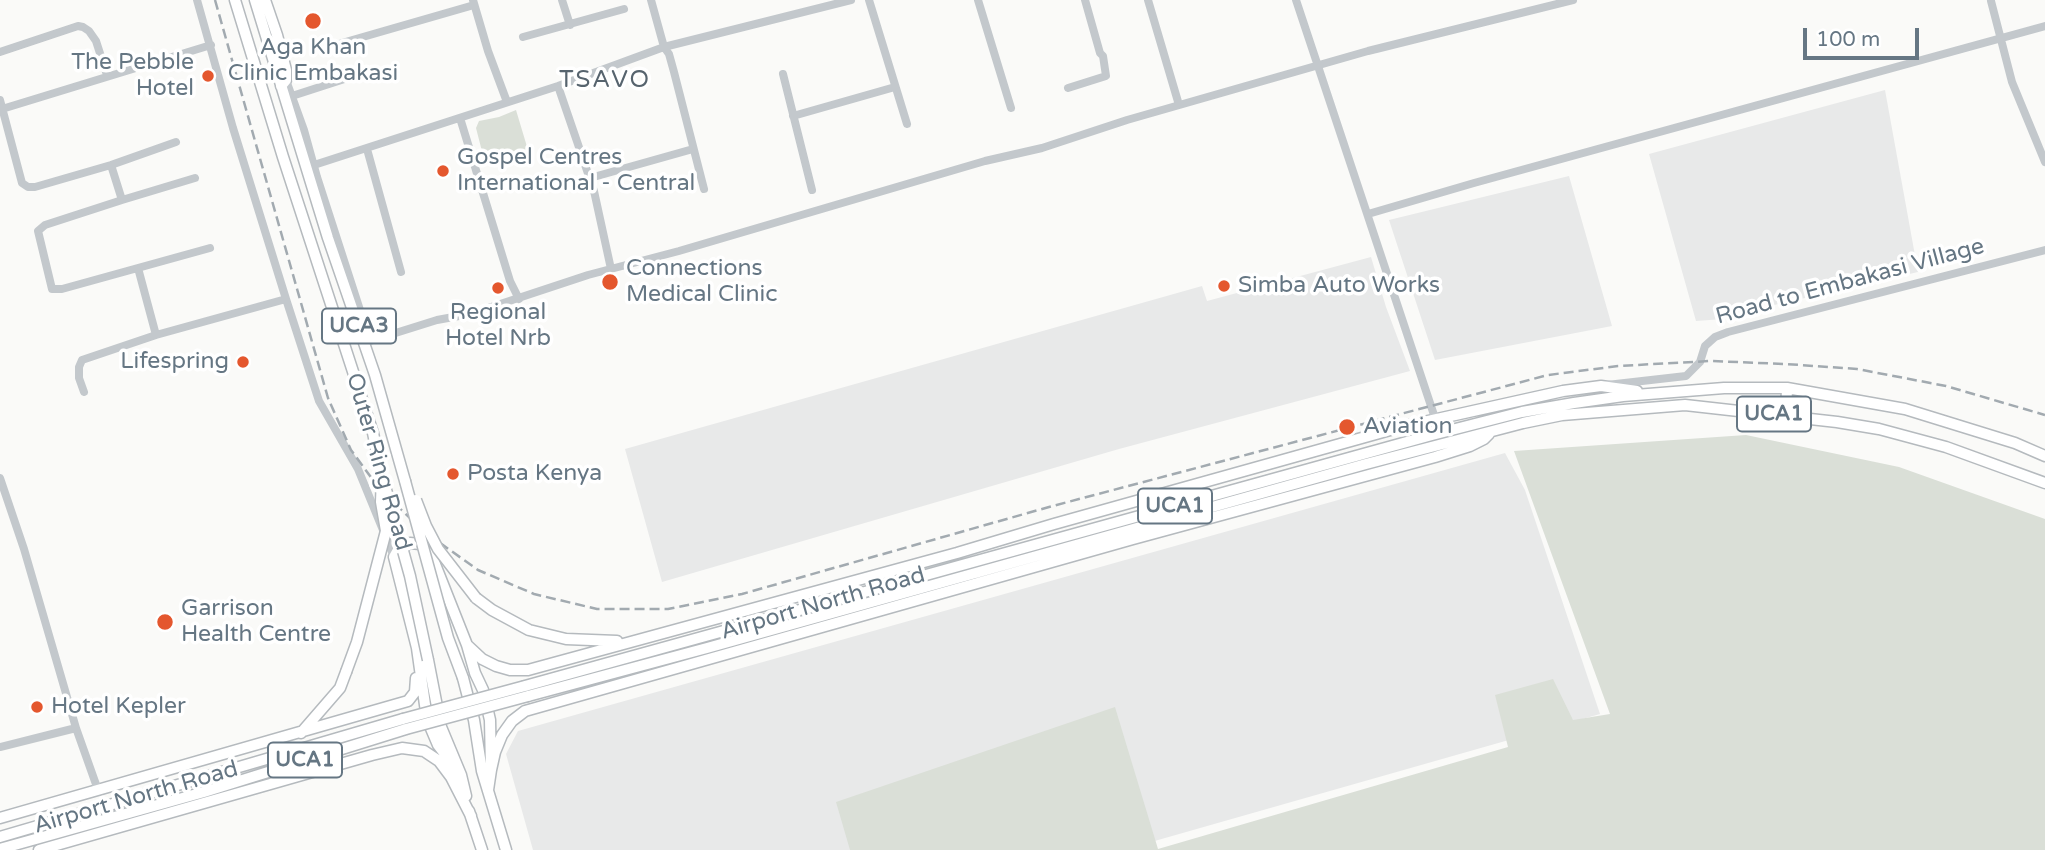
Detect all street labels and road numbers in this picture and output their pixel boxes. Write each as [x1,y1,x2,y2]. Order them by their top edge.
street label: Road to Embakasi Village [1713,233,1987,331]
road number: UCA3 [322,308,396,344]
street label: Outer Ring Road [339,370,417,554]
road number: UCA1 [1737,396,1811,432]
road number: UCA1 [1138,489,1212,524]
street label: Airport North Road [718,562,928,646]
road number: UCA1 [268,742,342,778]
street label: Airport North Road [31,756,241,840]

